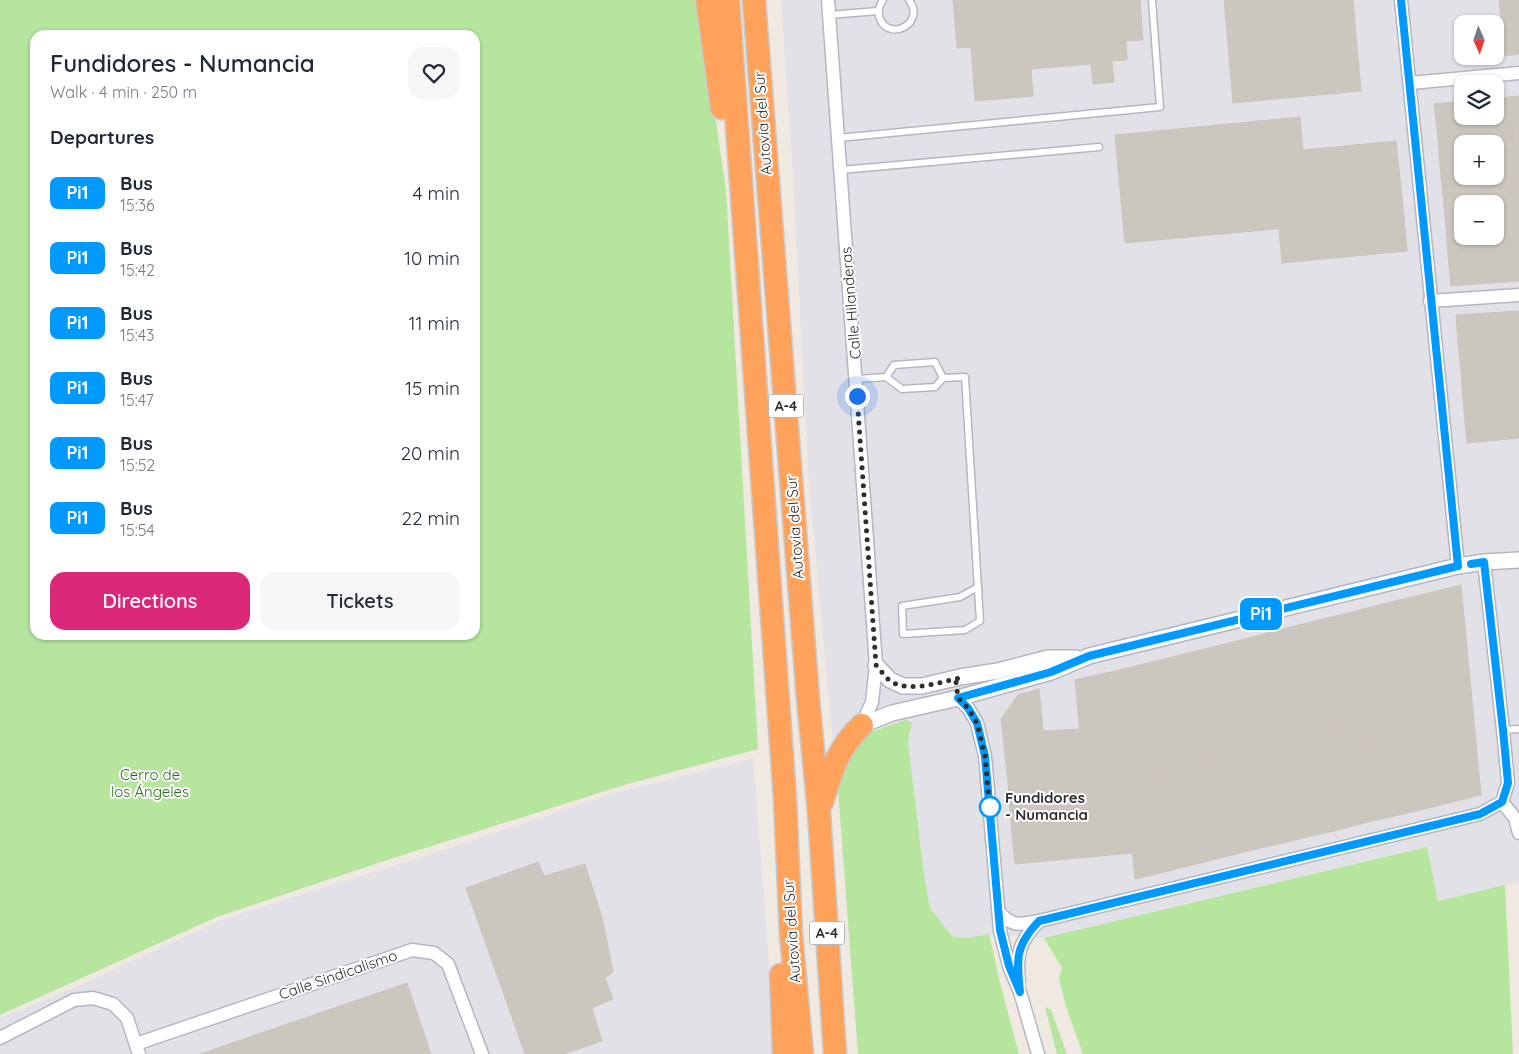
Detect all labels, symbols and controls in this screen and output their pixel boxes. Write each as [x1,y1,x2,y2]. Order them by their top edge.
north arrow [1454,15,1504,65]
map controls [1454,15,1504,245]
button: heart [408,47,460,99]
text: Fundidores - Numancia [50,48,315,78]
street label: Autovía del Sur [749,70,776,176]
button: layers [1454,75,1504,125]
text: Walk · 4 min · 250 m [50,82,197,102]
text: Departures [50,125,154,149]
button: + [1454,135,1504,185]
text: Bus [120,171,153,195]
text: Pi1 [66,181,89,204]
text: 4 min [412,181,460,205]
text: 15:36 [120,195,155,215]
button: − [1454,195,1504,245]
text: Bus [120,236,153,260]
text: Pi1 [66,246,89,269]
text: 10 min [404,246,460,270]
street label: Calle Hilanderas [836,246,865,360]
text: 15:42 [120,260,155,280]
text: Bus [120,301,153,325]
text: Pi1 [66,311,89,334]
text: 11 min [408,311,460,335]
text: 15:43 [120,325,154,345]
text: Bus [120,366,153,390]
text: Pi1 [66,376,89,399]
text: 15 min [405,376,460,400]
your location [845,384,870,409]
text: 15:47 [120,390,154,410]
road number: A-4 [768,394,804,418]
text: Bus [120,431,153,455]
text: Pi1 [66,441,89,464]
text: 20 min [401,441,460,465]
text: 15:52 [120,455,155,475]
street label: Autovía del Sur [781,474,808,580]
text: Bus [120,496,153,520]
text: Pi1 [66,506,89,529]
text: 22 min [401,506,460,530]
text: 15:54 [120,520,155,540]
button: Directions [50,572,250,630]
button: Tickets [260,572,460,630]
line badge: Pi1 [1232,598,1290,630]
text: Pi1 [1250,602,1272,625]
park label: Cerro de los Ángeles [111,765,189,801]
place label: Fundidores - Numancia [1005,788,1088,824]
marker: Fundidores - Numancia [979,796,1001,818]
street label: Autovía del Sur [778,878,805,984]
road number: A-4 [810,921,844,944]
street label: Calle Sindicalismo [276,945,400,1004]

